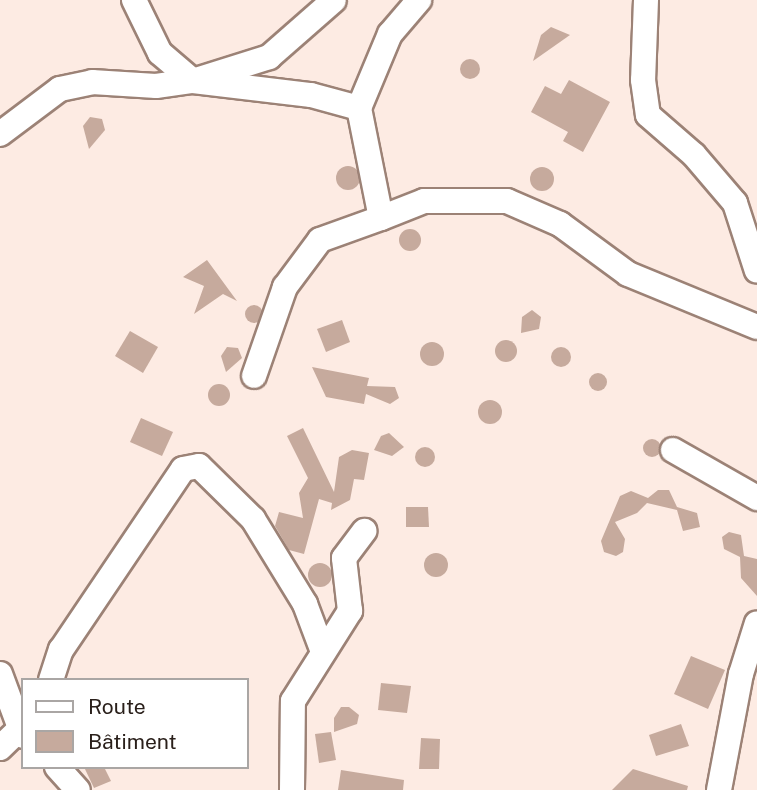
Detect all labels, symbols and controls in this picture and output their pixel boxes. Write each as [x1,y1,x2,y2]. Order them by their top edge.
legend [21,678,248,769]
text: Route [88,694,146,719]
text: Bâtiment [88,729,177,754]

